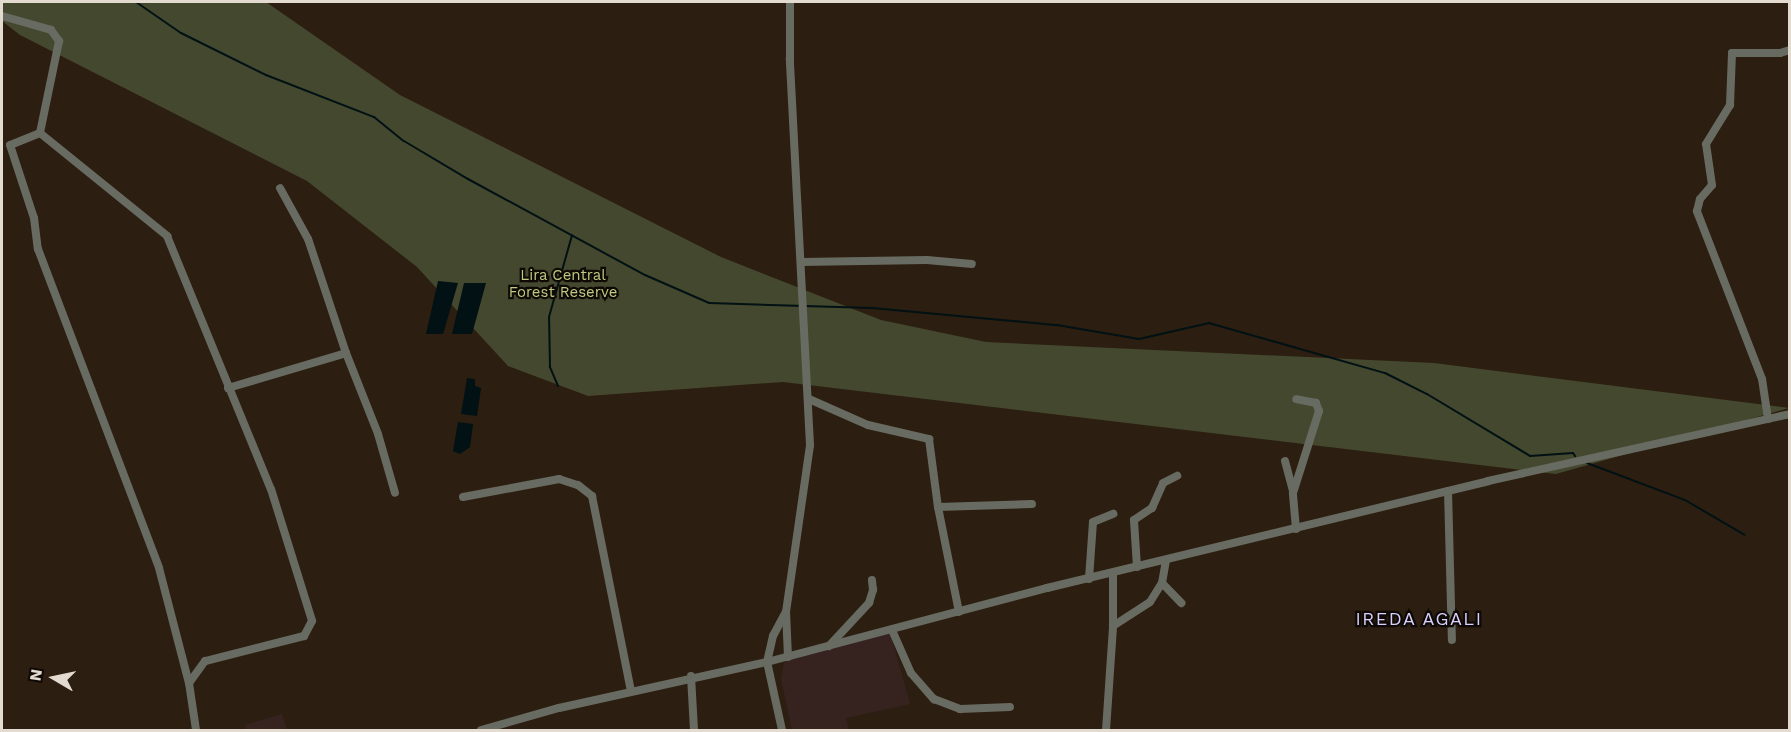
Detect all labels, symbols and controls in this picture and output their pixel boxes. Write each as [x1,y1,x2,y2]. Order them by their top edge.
park label: Lira Central Forest Reserve [509,266,617,301]
district label: IREDA AGALI [1355,608,1483,630]
north arrow [24,648,84,708]
text: N [25,668,46,682]

